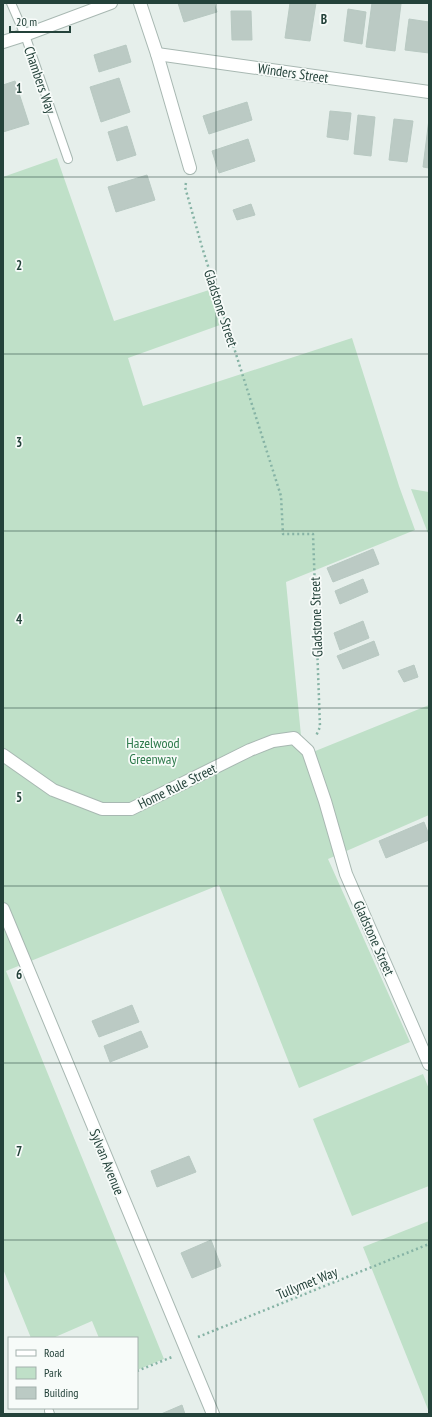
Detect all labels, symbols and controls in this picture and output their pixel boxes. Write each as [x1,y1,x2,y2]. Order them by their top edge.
scale bar [10,8,70,34]
text: B [321,11,327,28]
text: 20 m [16,14,37,29]
street label: Chambers Way [20,44,60,117]
street label: Winders Street [257,59,330,87]
text: 1 [16,80,22,97]
text: 2 [16,257,22,274]
street label: Gladstone Street [200,267,242,349]
text: 3 [16,434,22,451]
street label: Gladstone Street [306,576,326,657]
text: 4 [16,611,23,628]
park label: Hazelwood Greenway [126,734,180,768]
street label: Home Rule Street [135,759,219,813]
text: 5 [16,789,22,806]
street label: Gladstone Street [349,898,399,978]
text: 6 [16,966,22,983]
street label: Sylvan Avenue [86,1126,128,1198]
text: 7 [16,1143,22,1160]
street label: Tullymet Way [274,1262,341,1303]
legend [8,1337,138,1409]
text: Road [44,1345,64,1360]
text: Park [44,1365,62,1380]
text: Building [44,1385,79,1400]

